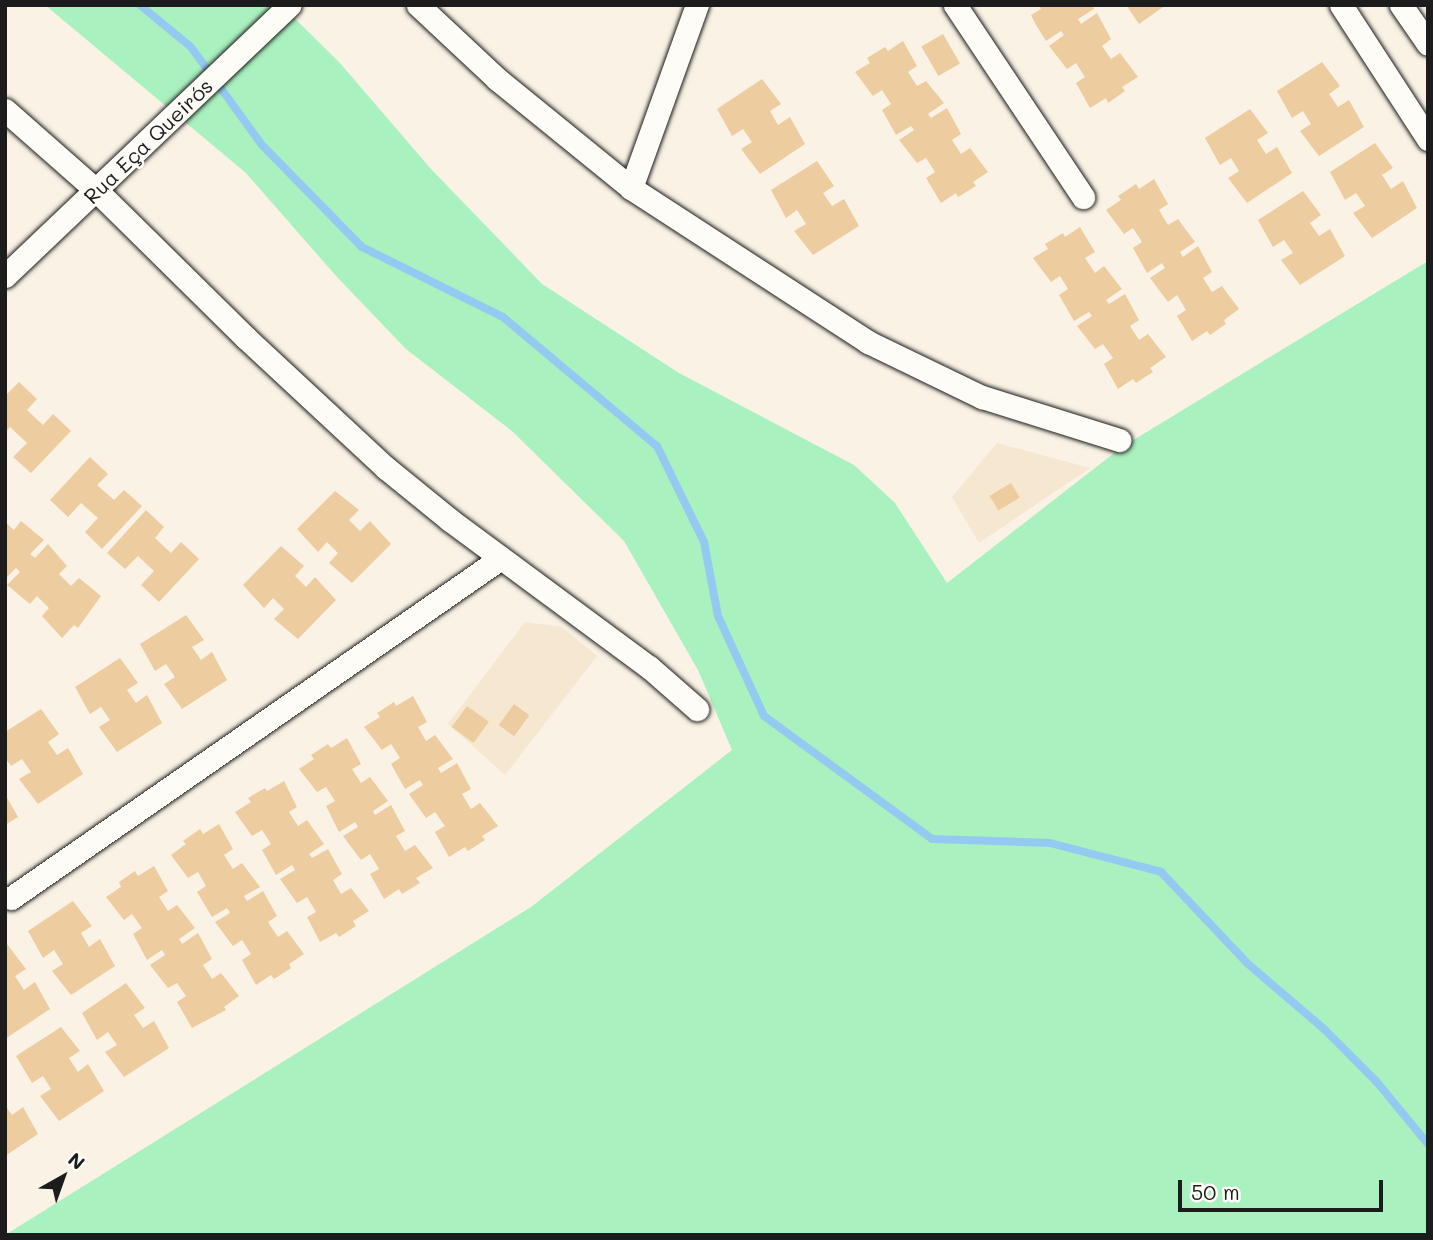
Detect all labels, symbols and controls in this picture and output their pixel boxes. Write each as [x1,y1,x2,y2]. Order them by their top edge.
street label: Rua Eça Queirós [78,73,218,209]
north arrow [28,1142,98,1212]
text: N [63,1146,90,1175]
scale bar [1181,1166,1386,1210]
text: 50 m [1191,1178,1240,1205]

